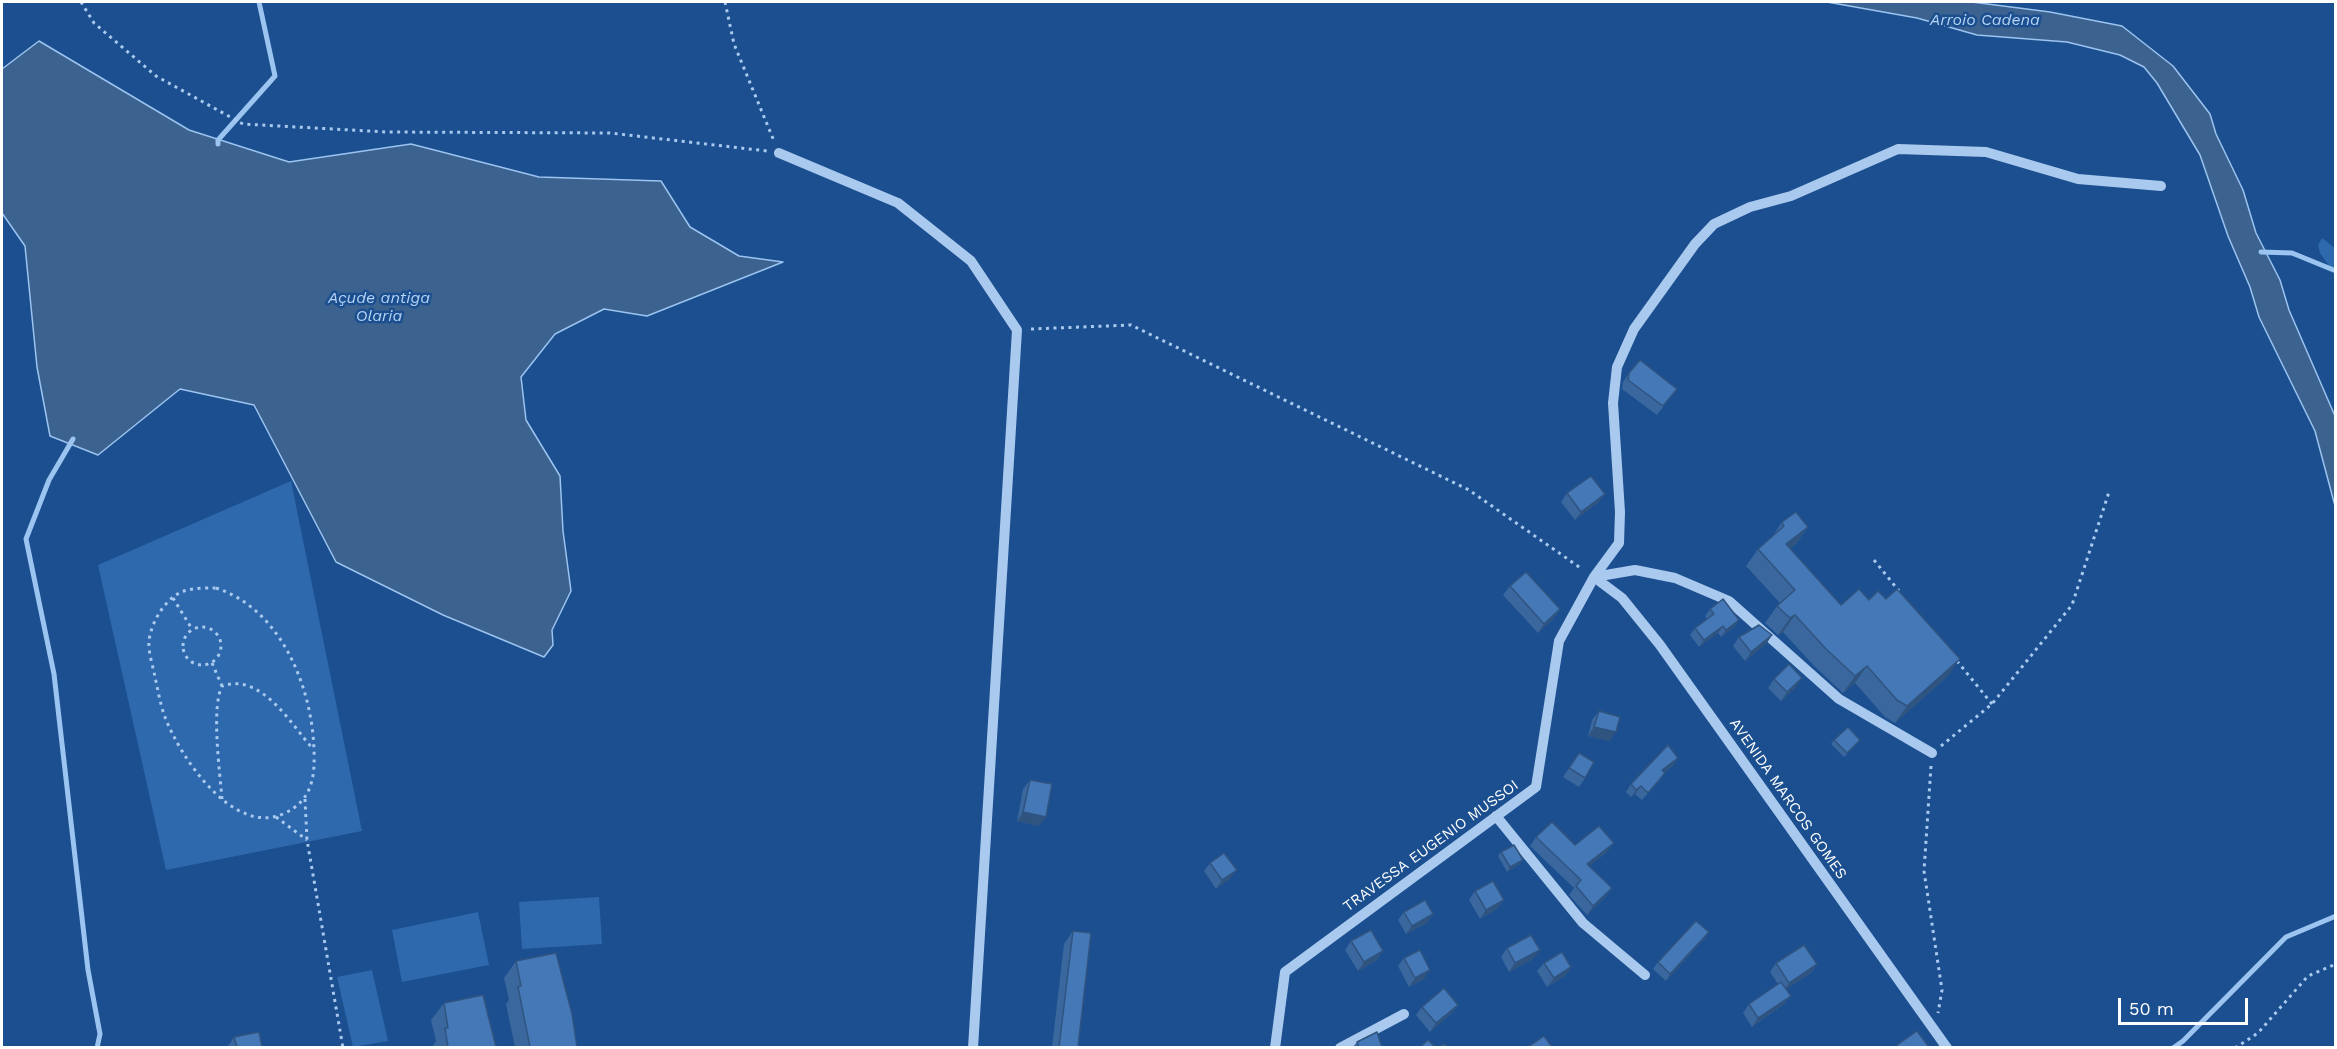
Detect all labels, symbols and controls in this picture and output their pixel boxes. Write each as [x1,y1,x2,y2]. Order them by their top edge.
water label: Arroio Cadena [1930,10,2040,30]
water label: Açude antiga Olaria [328,288,430,326]
street label: AVENIDA MARCOS GOMES [1726,715,1850,883]
street label: TRAVESSA EUGENIO MUSSOI [1340,776,1522,916]
scale bar [2121,986,2252,1024]
text: 50 m [2129,998,2174,1019]

